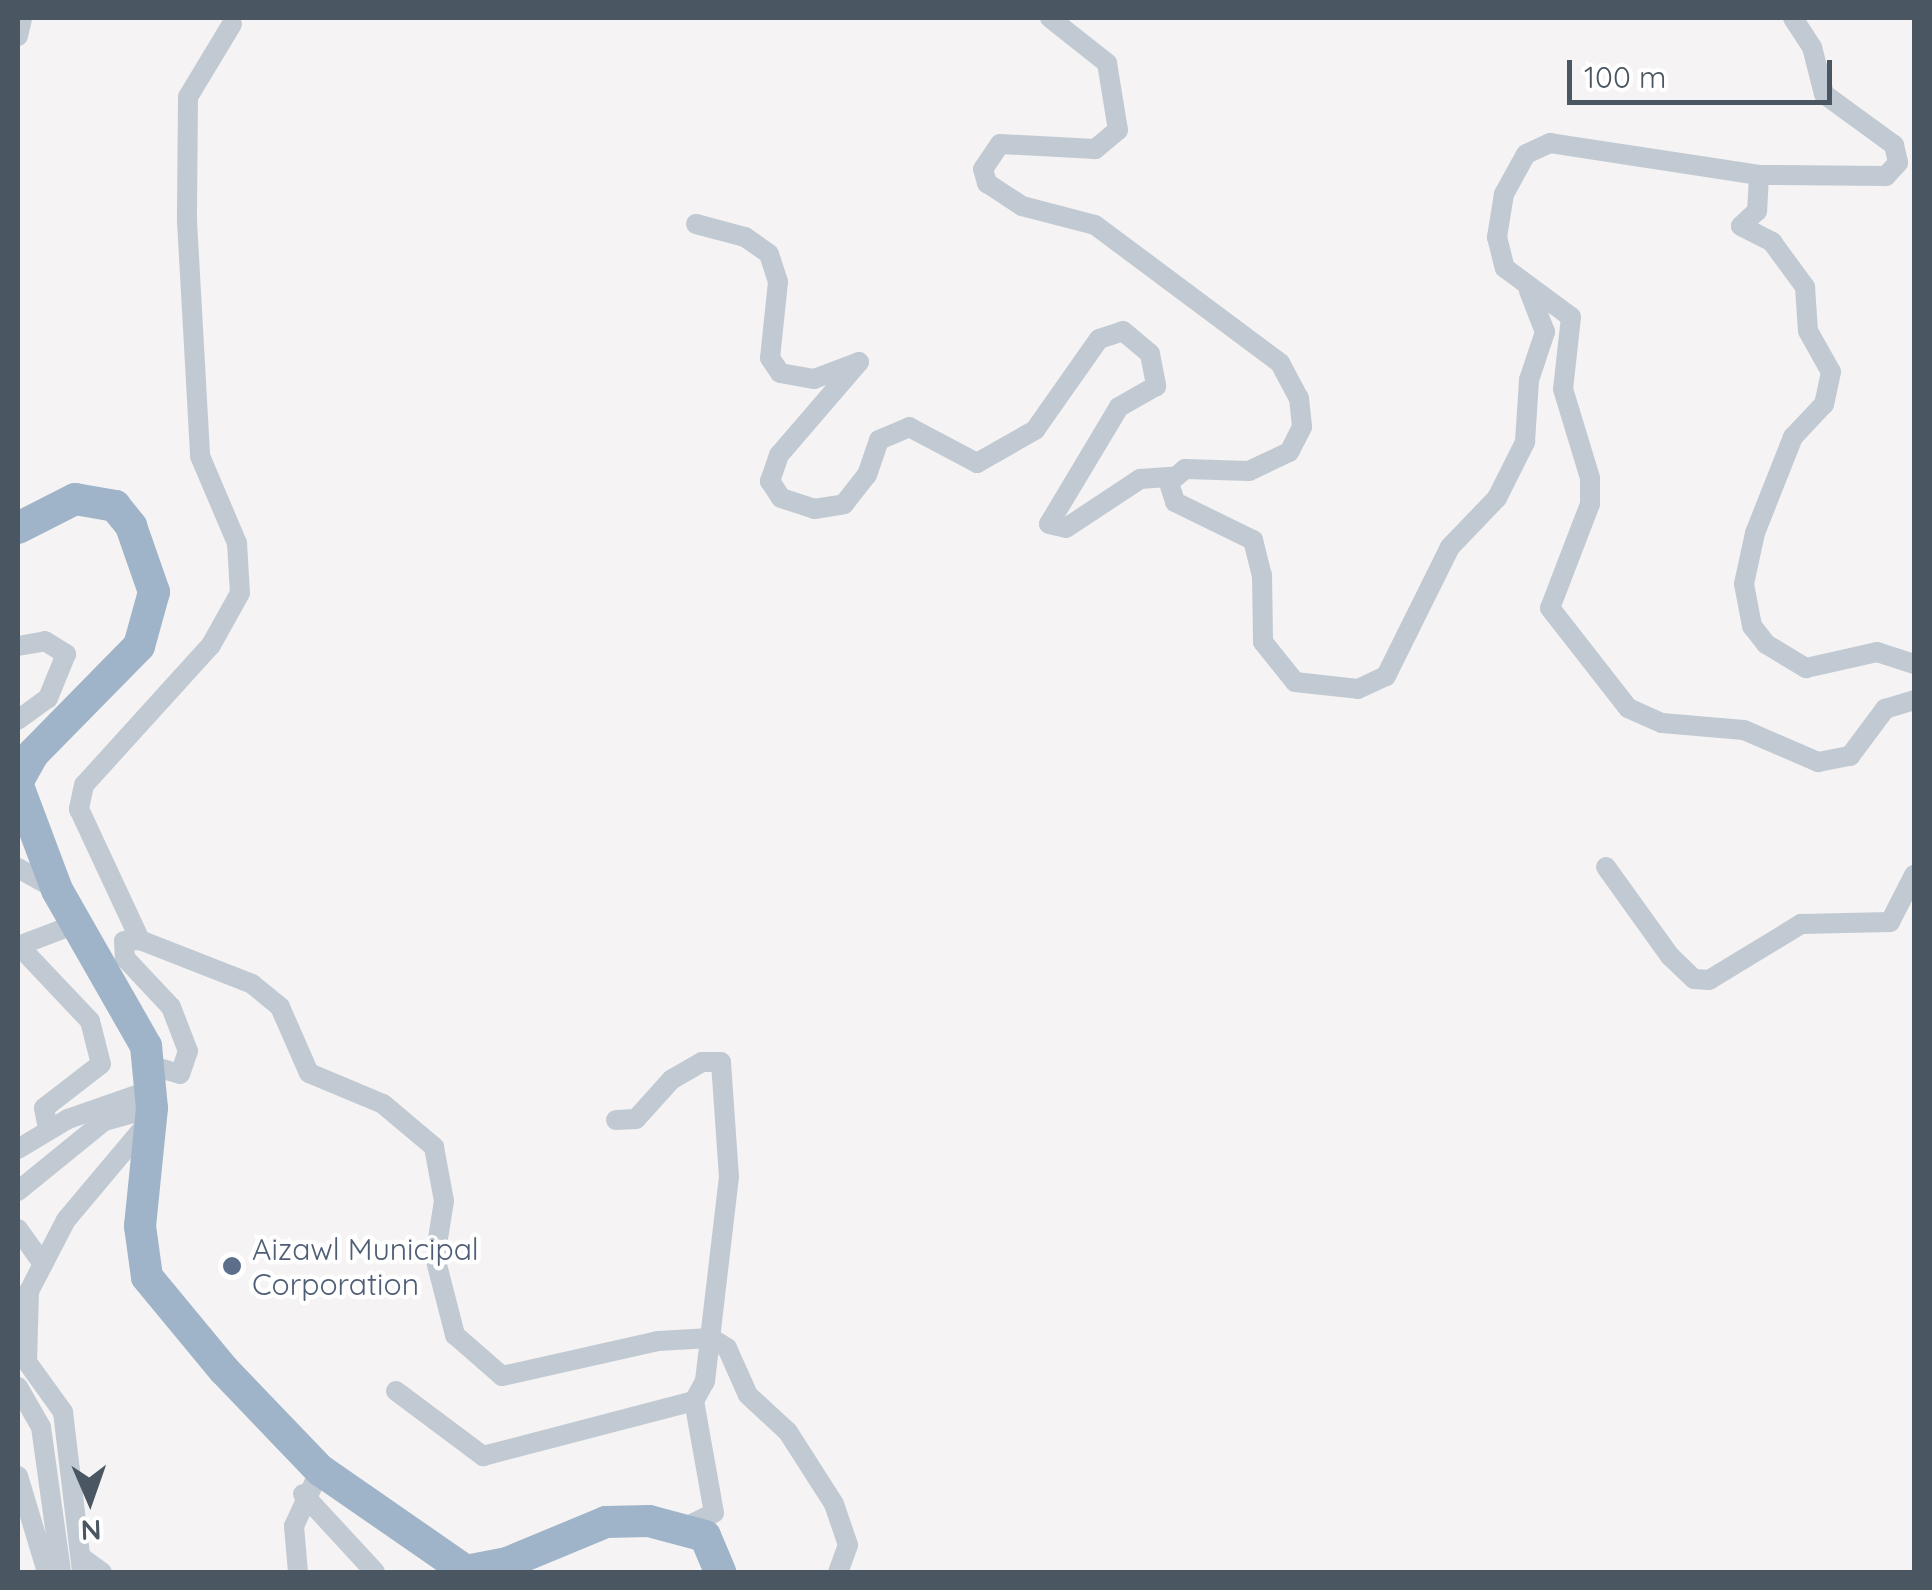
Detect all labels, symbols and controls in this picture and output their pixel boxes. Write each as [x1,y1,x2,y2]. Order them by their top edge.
scale bar [1572,40,1837,102]
text: 100 m [1584,58,1666,96]
place label: Aizawl Municipal Corporation [252,1231,479,1302]
marker: Aizawl Municipal Corporation [221,1255,243,1277]
north arrow [40,1450,140,1550]
text: N [80,1513,102,1548]

